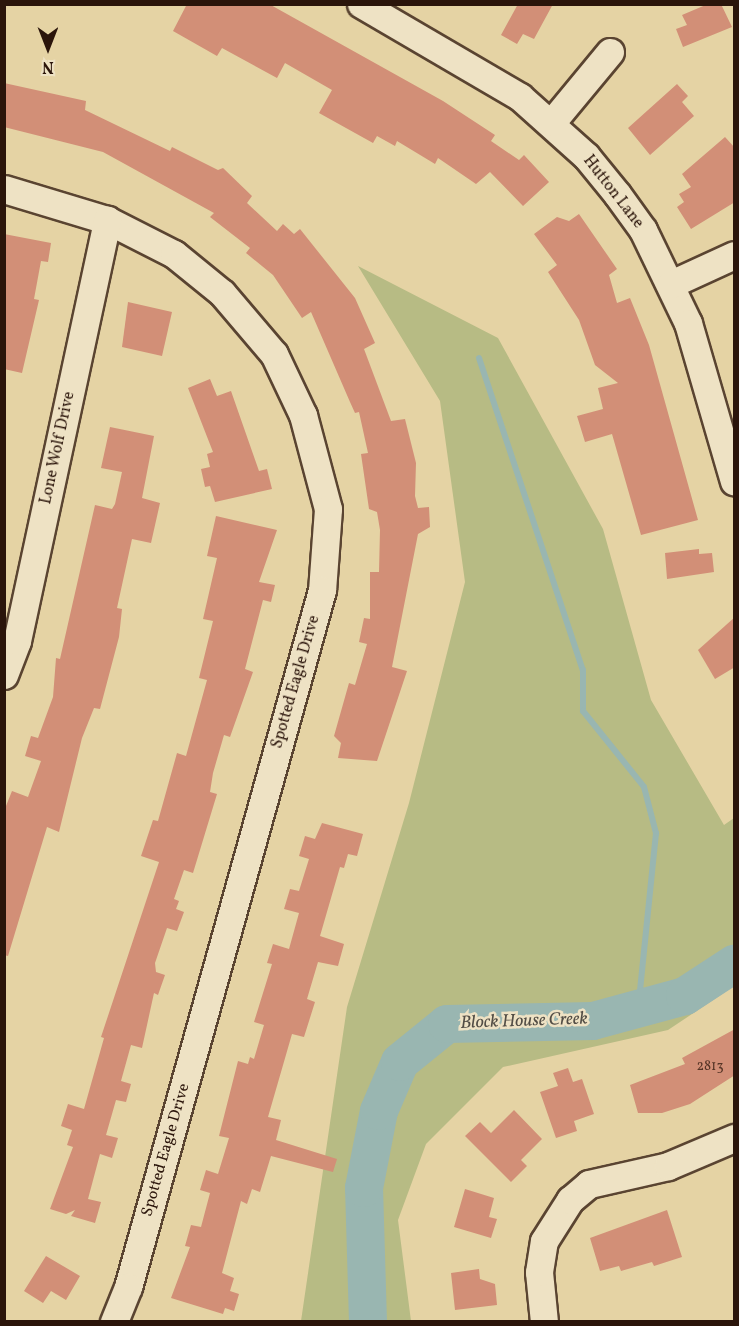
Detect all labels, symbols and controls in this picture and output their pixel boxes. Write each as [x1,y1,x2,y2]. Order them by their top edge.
north arrow [18,18,78,78]
text: N [42,55,54,77]
street label: Hutton Lane [579,152,647,232]
street label: Lone Wolf Drive [37,391,79,505]
street label: Spotted Eagle Drive [268,613,324,751]
water label: Block House Creek [460,1009,588,1035]
house number: 2813 [696,1059,724,1075]
street label: Spotted Eagle Drive [138,1081,194,1219]

